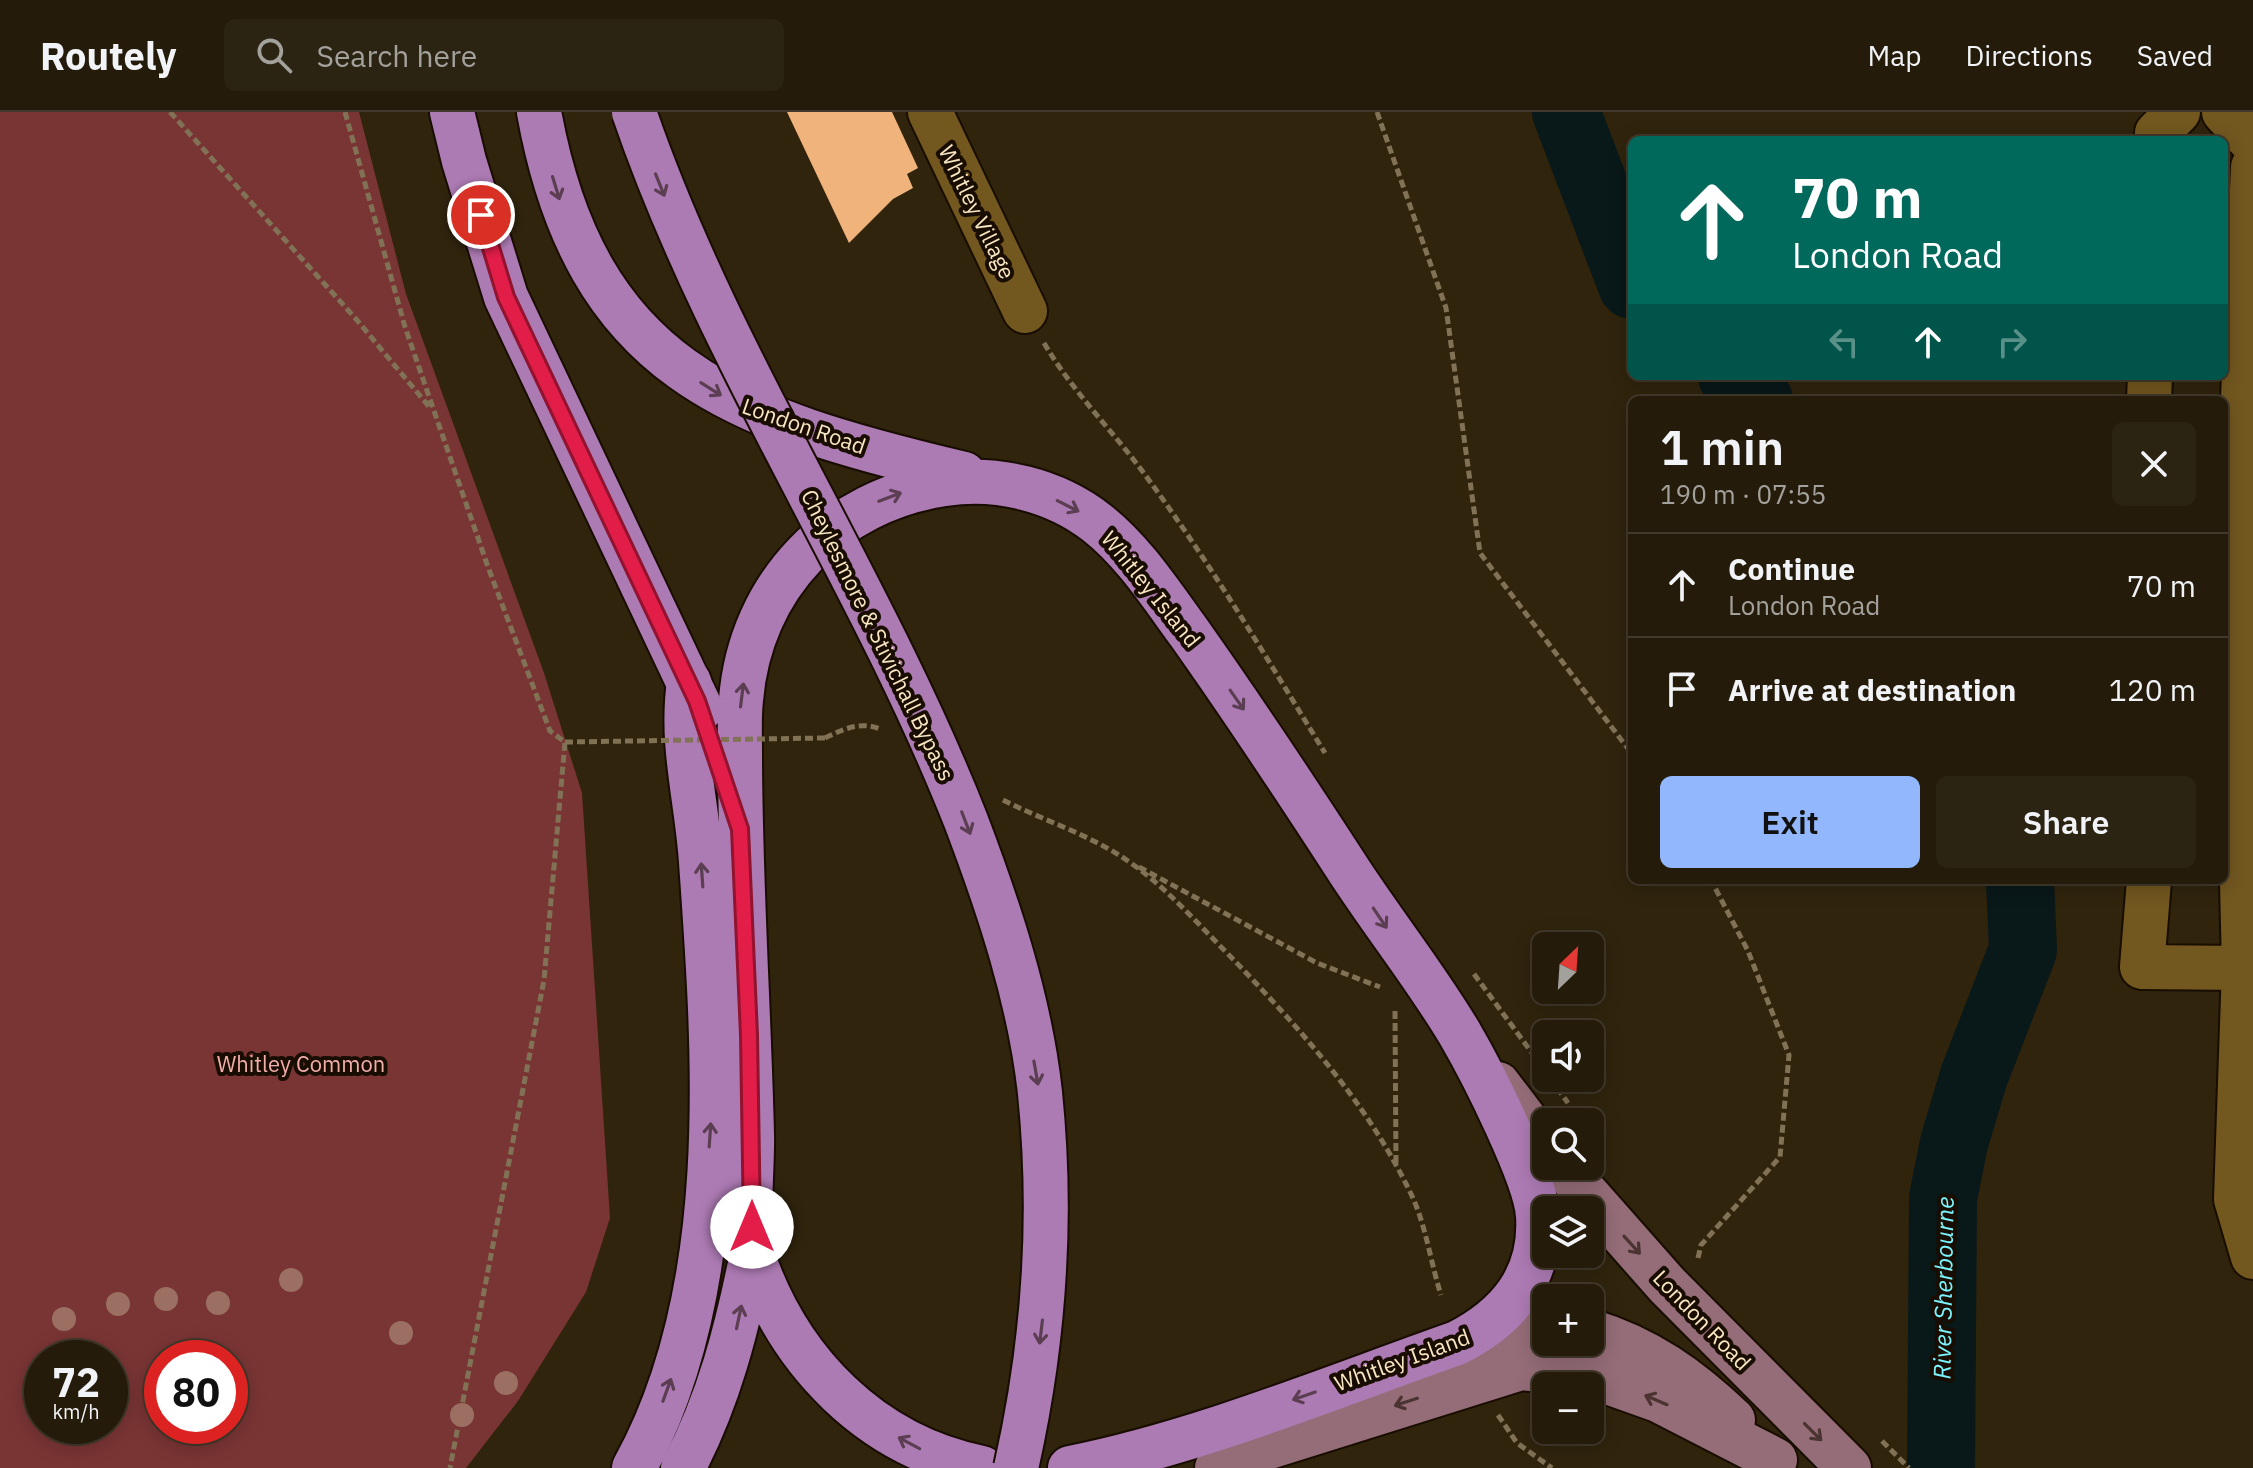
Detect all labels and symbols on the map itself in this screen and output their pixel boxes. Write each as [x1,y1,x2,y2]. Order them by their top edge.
street label: Whitley Village [933,140,1022,284]
one-way arrow [654,172,669,197]
one-way arrow [549,174,564,200]
pin [447,181,515,249]
one-way arrow [699,381,722,397]
street label: London Road [738,391,870,460]
street label: Cheylesmore & Stivichall Bypass [795,484,962,785]
one-way arrow [877,489,902,503]
one-way arrow [1056,499,1080,514]
street label: Whitley Island [1095,524,1207,653]
one-way arrow [735,682,750,709]
one-way arrow [1229,689,1245,711]
one-way arrow [960,810,974,835]
one-way arrow [694,862,709,889]
one-way arrow [1372,906,1388,928]
north arrow [1532,932,1604,1004]
park label: Whitley Common [217,1049,385,1078]
one-way arrow [1030,1060,1045,1085]
one-way arrow [703,1122,718,1149]
position arrow [710,1185,794,1269]
water label: River Sherbourne [1925,1196,1961,1380]
one-way arrow [1623,1235,1641,1255]
street label: London Road [1647,1263,1758,1376]
one-way arrow [732,1304,747,1330]
one-way arrow [1033,1318,1048,1345]
street label: Whitley Island [1330,1322,1473,1397]
speed limit sign: 80 [144,1340,248,1444]
one-way arrow [661,1378,675,1403]
one-way arrow [1292,1390,1317,1404]
one-way arrow [1644,1392,1669,1406]
one-way arrow [1393,1395,1419,1410]
one-way arrow [1803,1422,1822,1441]
one-way arrow [897,1434,921,1450]

